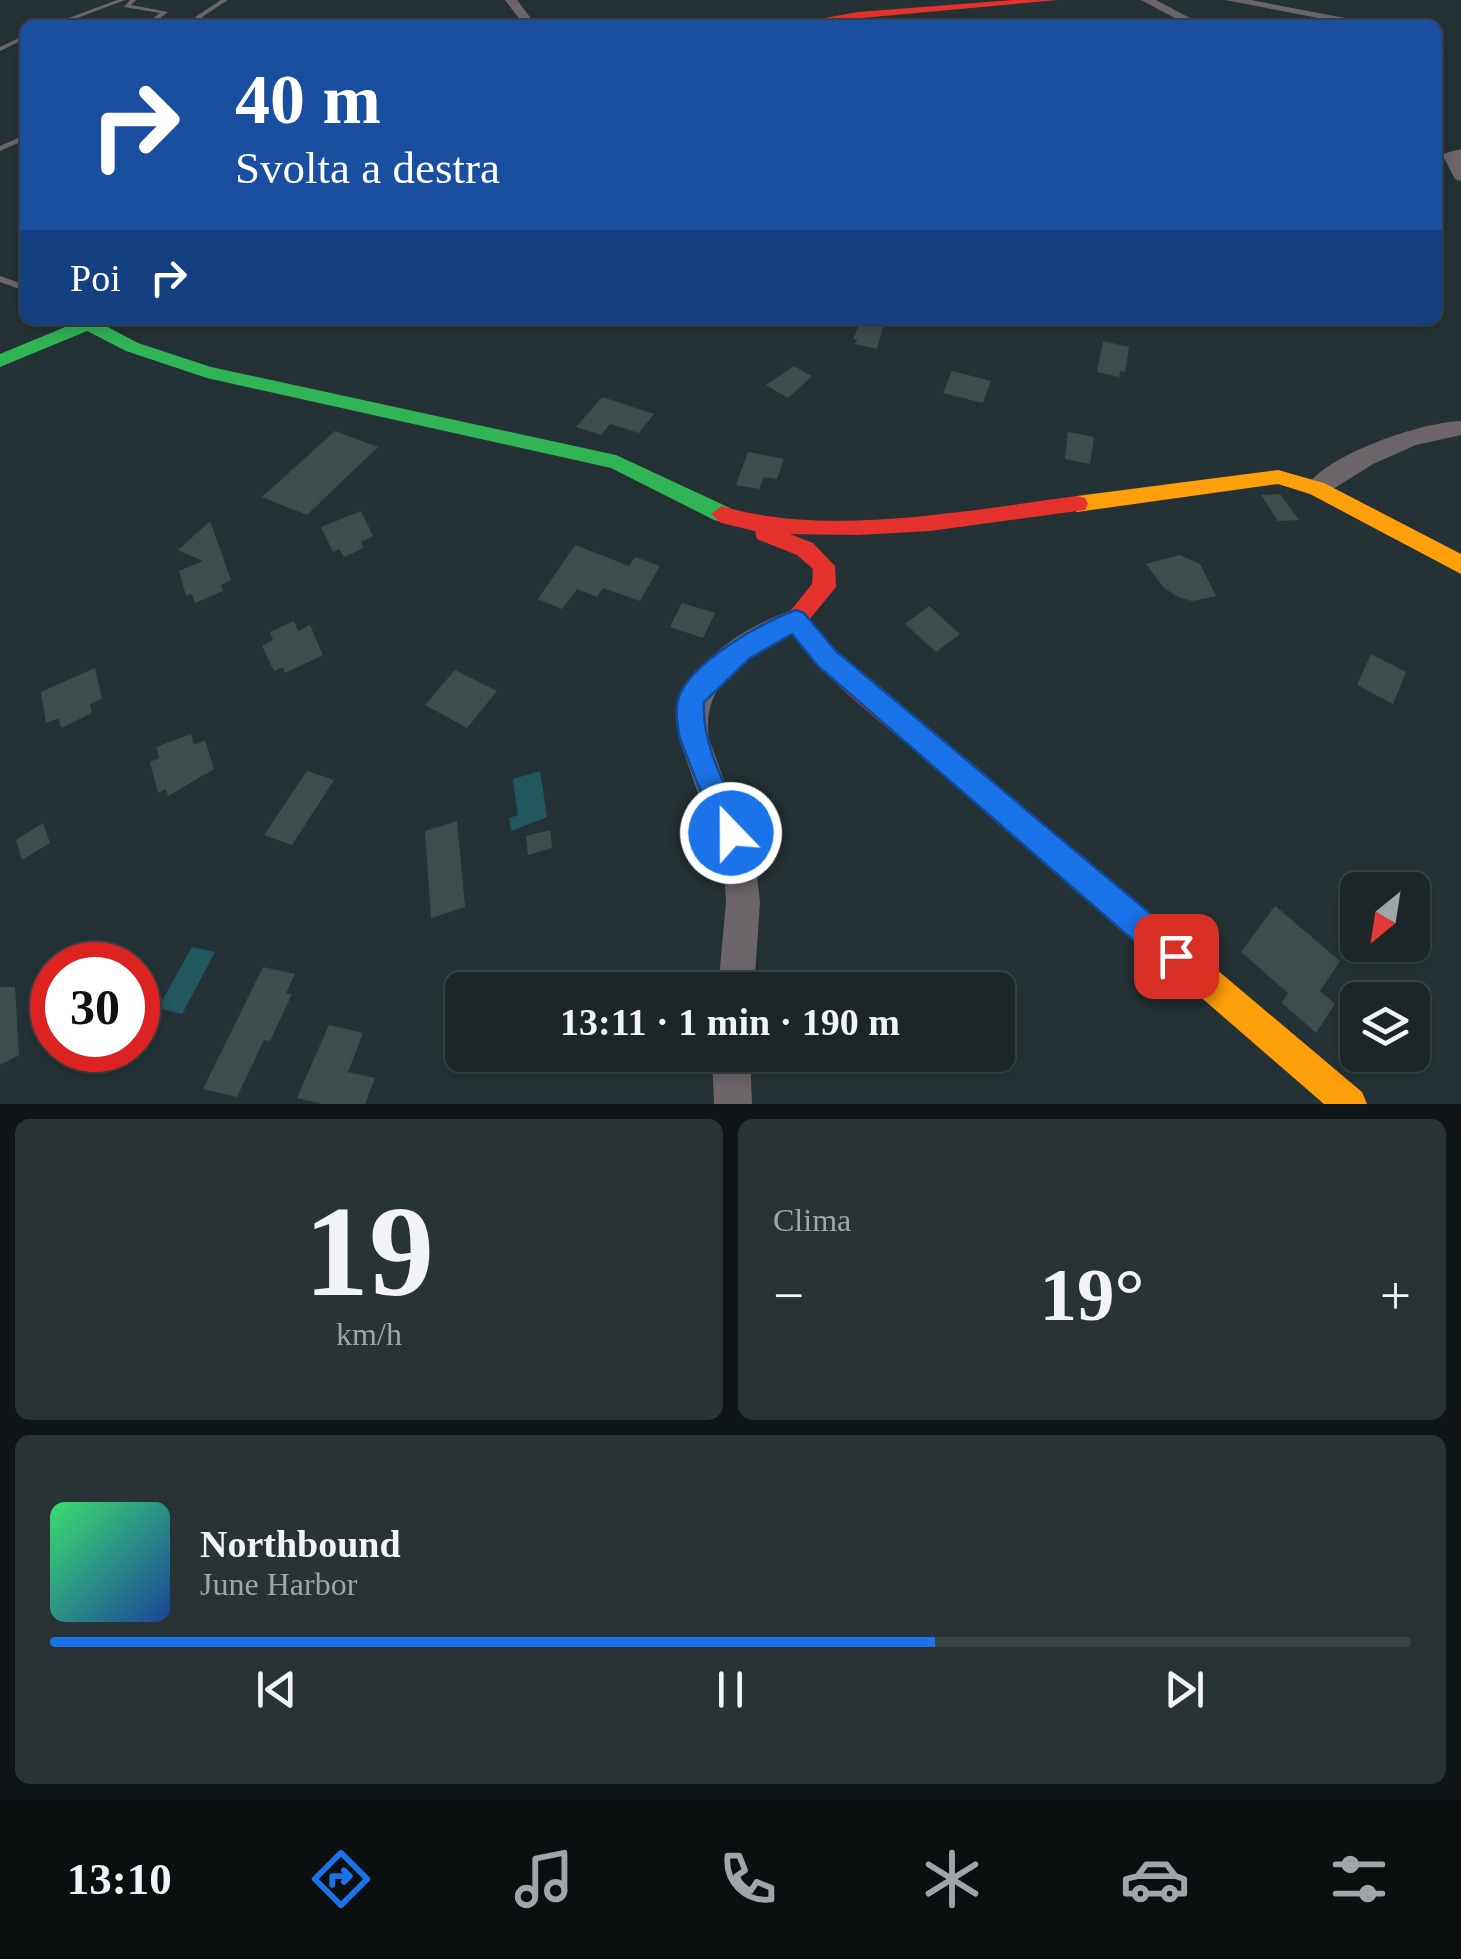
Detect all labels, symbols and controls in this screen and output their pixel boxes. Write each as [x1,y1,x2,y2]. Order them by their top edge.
icon: right [70,60,200,190]
text: 40 m [235,61,381,138]
text: Svolta a destra [235,143,500,193]
icon: right [141,250,196,305]
text: Poi [70,257,121,299]
position arrow [679,781,783,885]
north arrow [1340,872,1430,962]
map controls [1340,872,1430,1072]
pin [1134,914,1219,999]
icon: arrive [1149,929,1204,984]
speed limit sign: 30 [30,942,160,1072]
button: layers [1340,982,1430,1072]
text: 13:11 · 1 min · 190 m [560,1001,900,1043]
text: 19 [304,1179,434,1323]
text: Clima [773,1202,851,1238]
text: 19° [1040,1253,1145,1336]
text: − [773,1265,804,1326]
text: + [1380,1265,1411,1326]
text: km/h [336,1316,402,1352]
text: Northbound [200,1523,401,1565]
text: June Harbor [200,1566,357,1602]
icon: previous [249,1662,304,1717]
icon: pause [703,1662,758,1717]
icon: next [1157,1662,1212,1717]
icon: directions [306,1844,376,1914]
icon: music [509,1844,579,1914]
icon: phone [713,1844,783,1914]
icon: climate [917,1844,987,1914]
icon: car [1120,1844,1190,1914]
icon: filters [1324,1844,1394,1914]
text: 13:10 [67,1854,172,1904]

